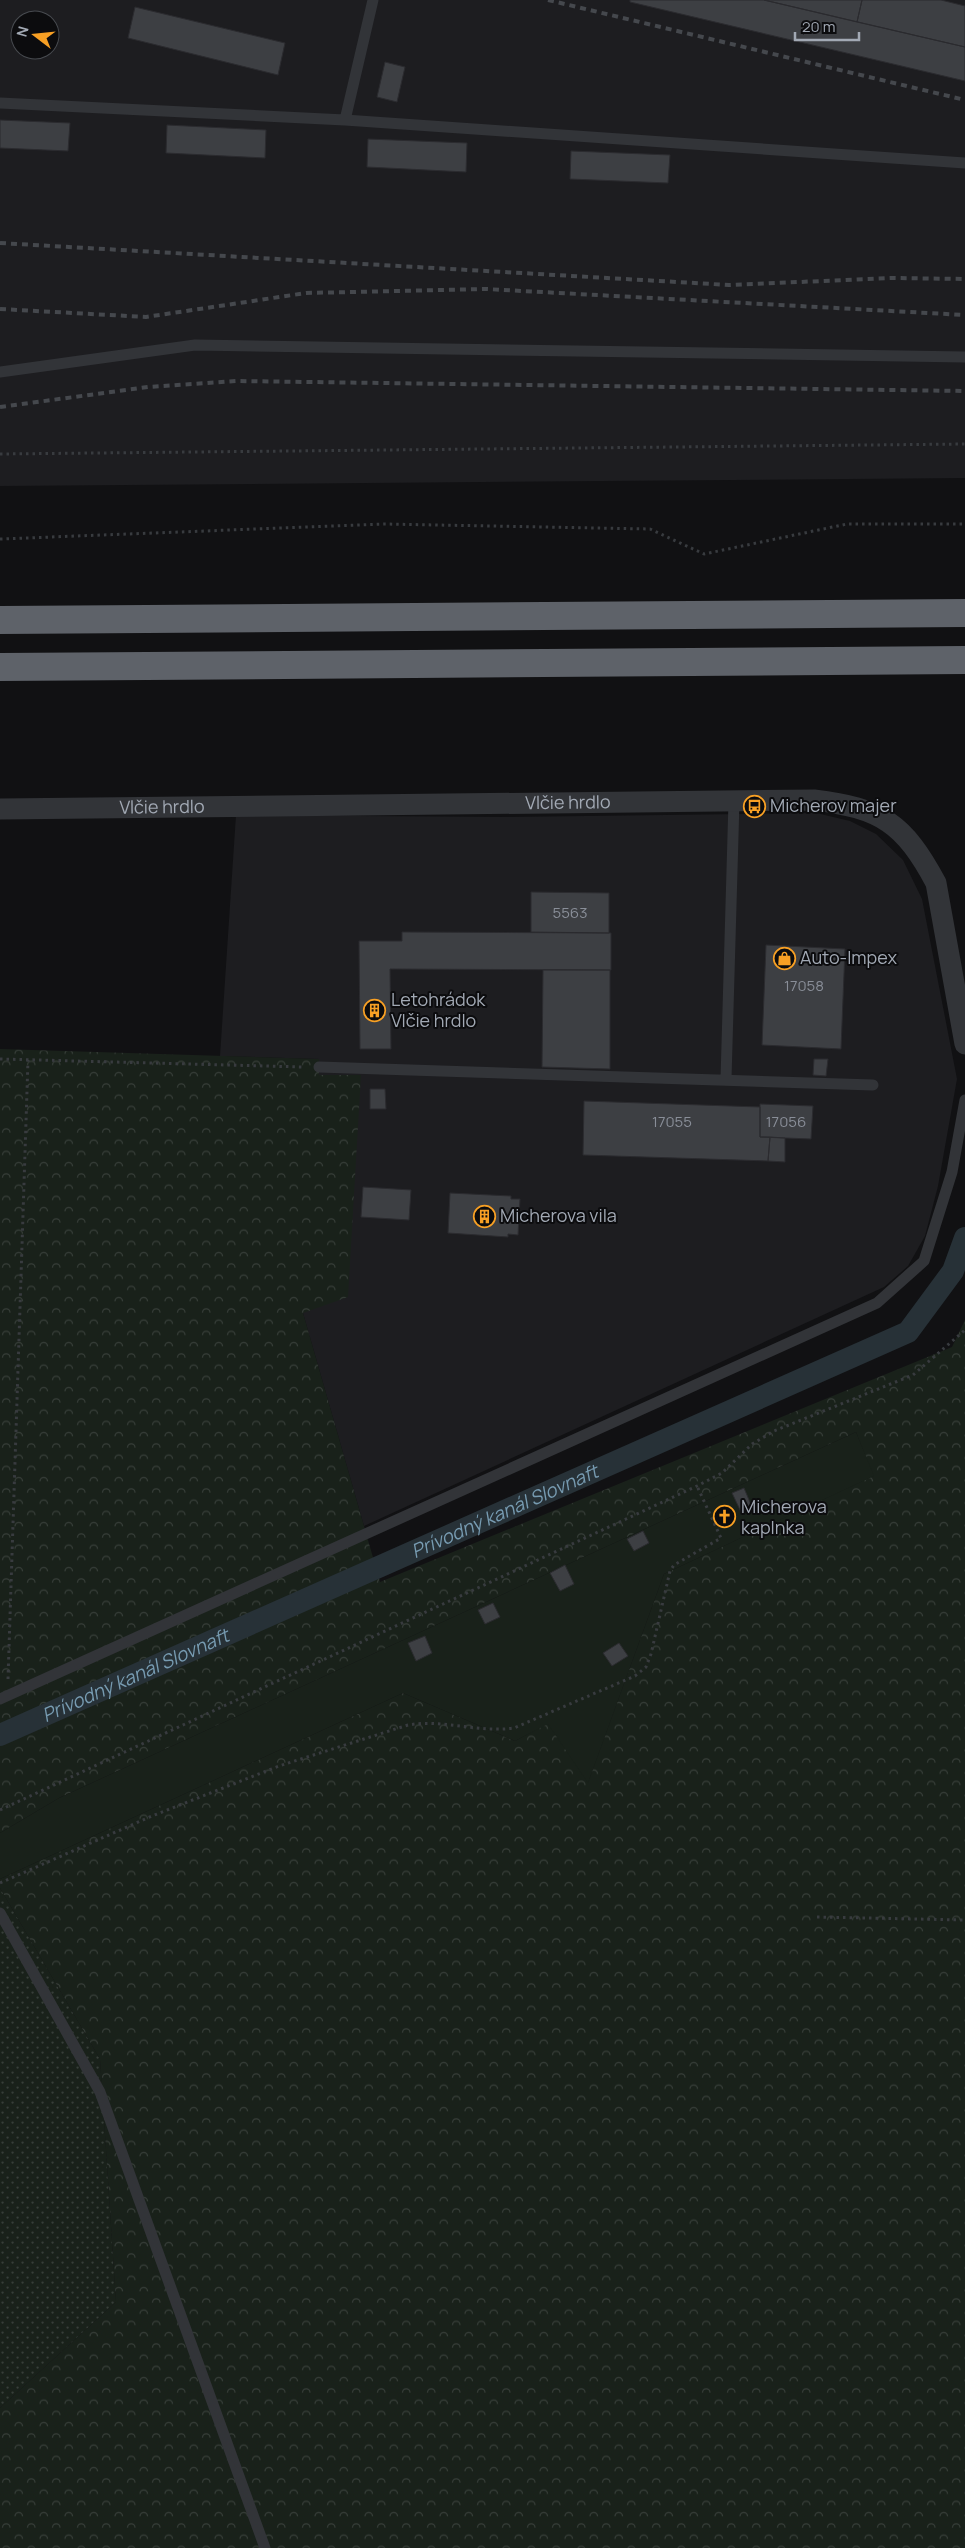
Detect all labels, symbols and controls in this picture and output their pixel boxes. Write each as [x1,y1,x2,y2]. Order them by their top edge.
north arrow [10,10,60,60]
scale bar [795,10,859,42]
text: 20 m [802,16,835,37]
text: N [12,24,33,39]
street label: Vlčie hrdlo [525,789,611,814]
place label: Micherov majer [770,793,897,817]
street label: Vlčie hrdlo [119,794,205,819]
bus stop icon: Micherov majer [742,794,766,818]
house number: 5563 [553,902,587,923]
place label: Auto-Impex [800,945,897,969]
shop icon: Auto-Impex [772,946,796,970]
house number: 17058 [784,975,824,996]
place label: Letohrádok Vlčie hrdlo [391,987,486,1032]
building icon: Letohrádok Vlčie hrdlo [363,998,387,1022]
house number: 17055 [652,1111,692,1132]
house number: 17056 [766,1111,806,1132]
place label: Micherova vila [500,1203,617,1227]
building icon: Micherova vila [472,1204,496,1228]
water label: Prívodný kanál Slovnaft [407,1457,604,1564]
place label: Micherova kaplnka [741,1494,827,1539]
church icon: Micherova kaplnka [713,1505,737,1529]
water label: Prívodný kanál Slovnaft [38,1621,235,1728]

